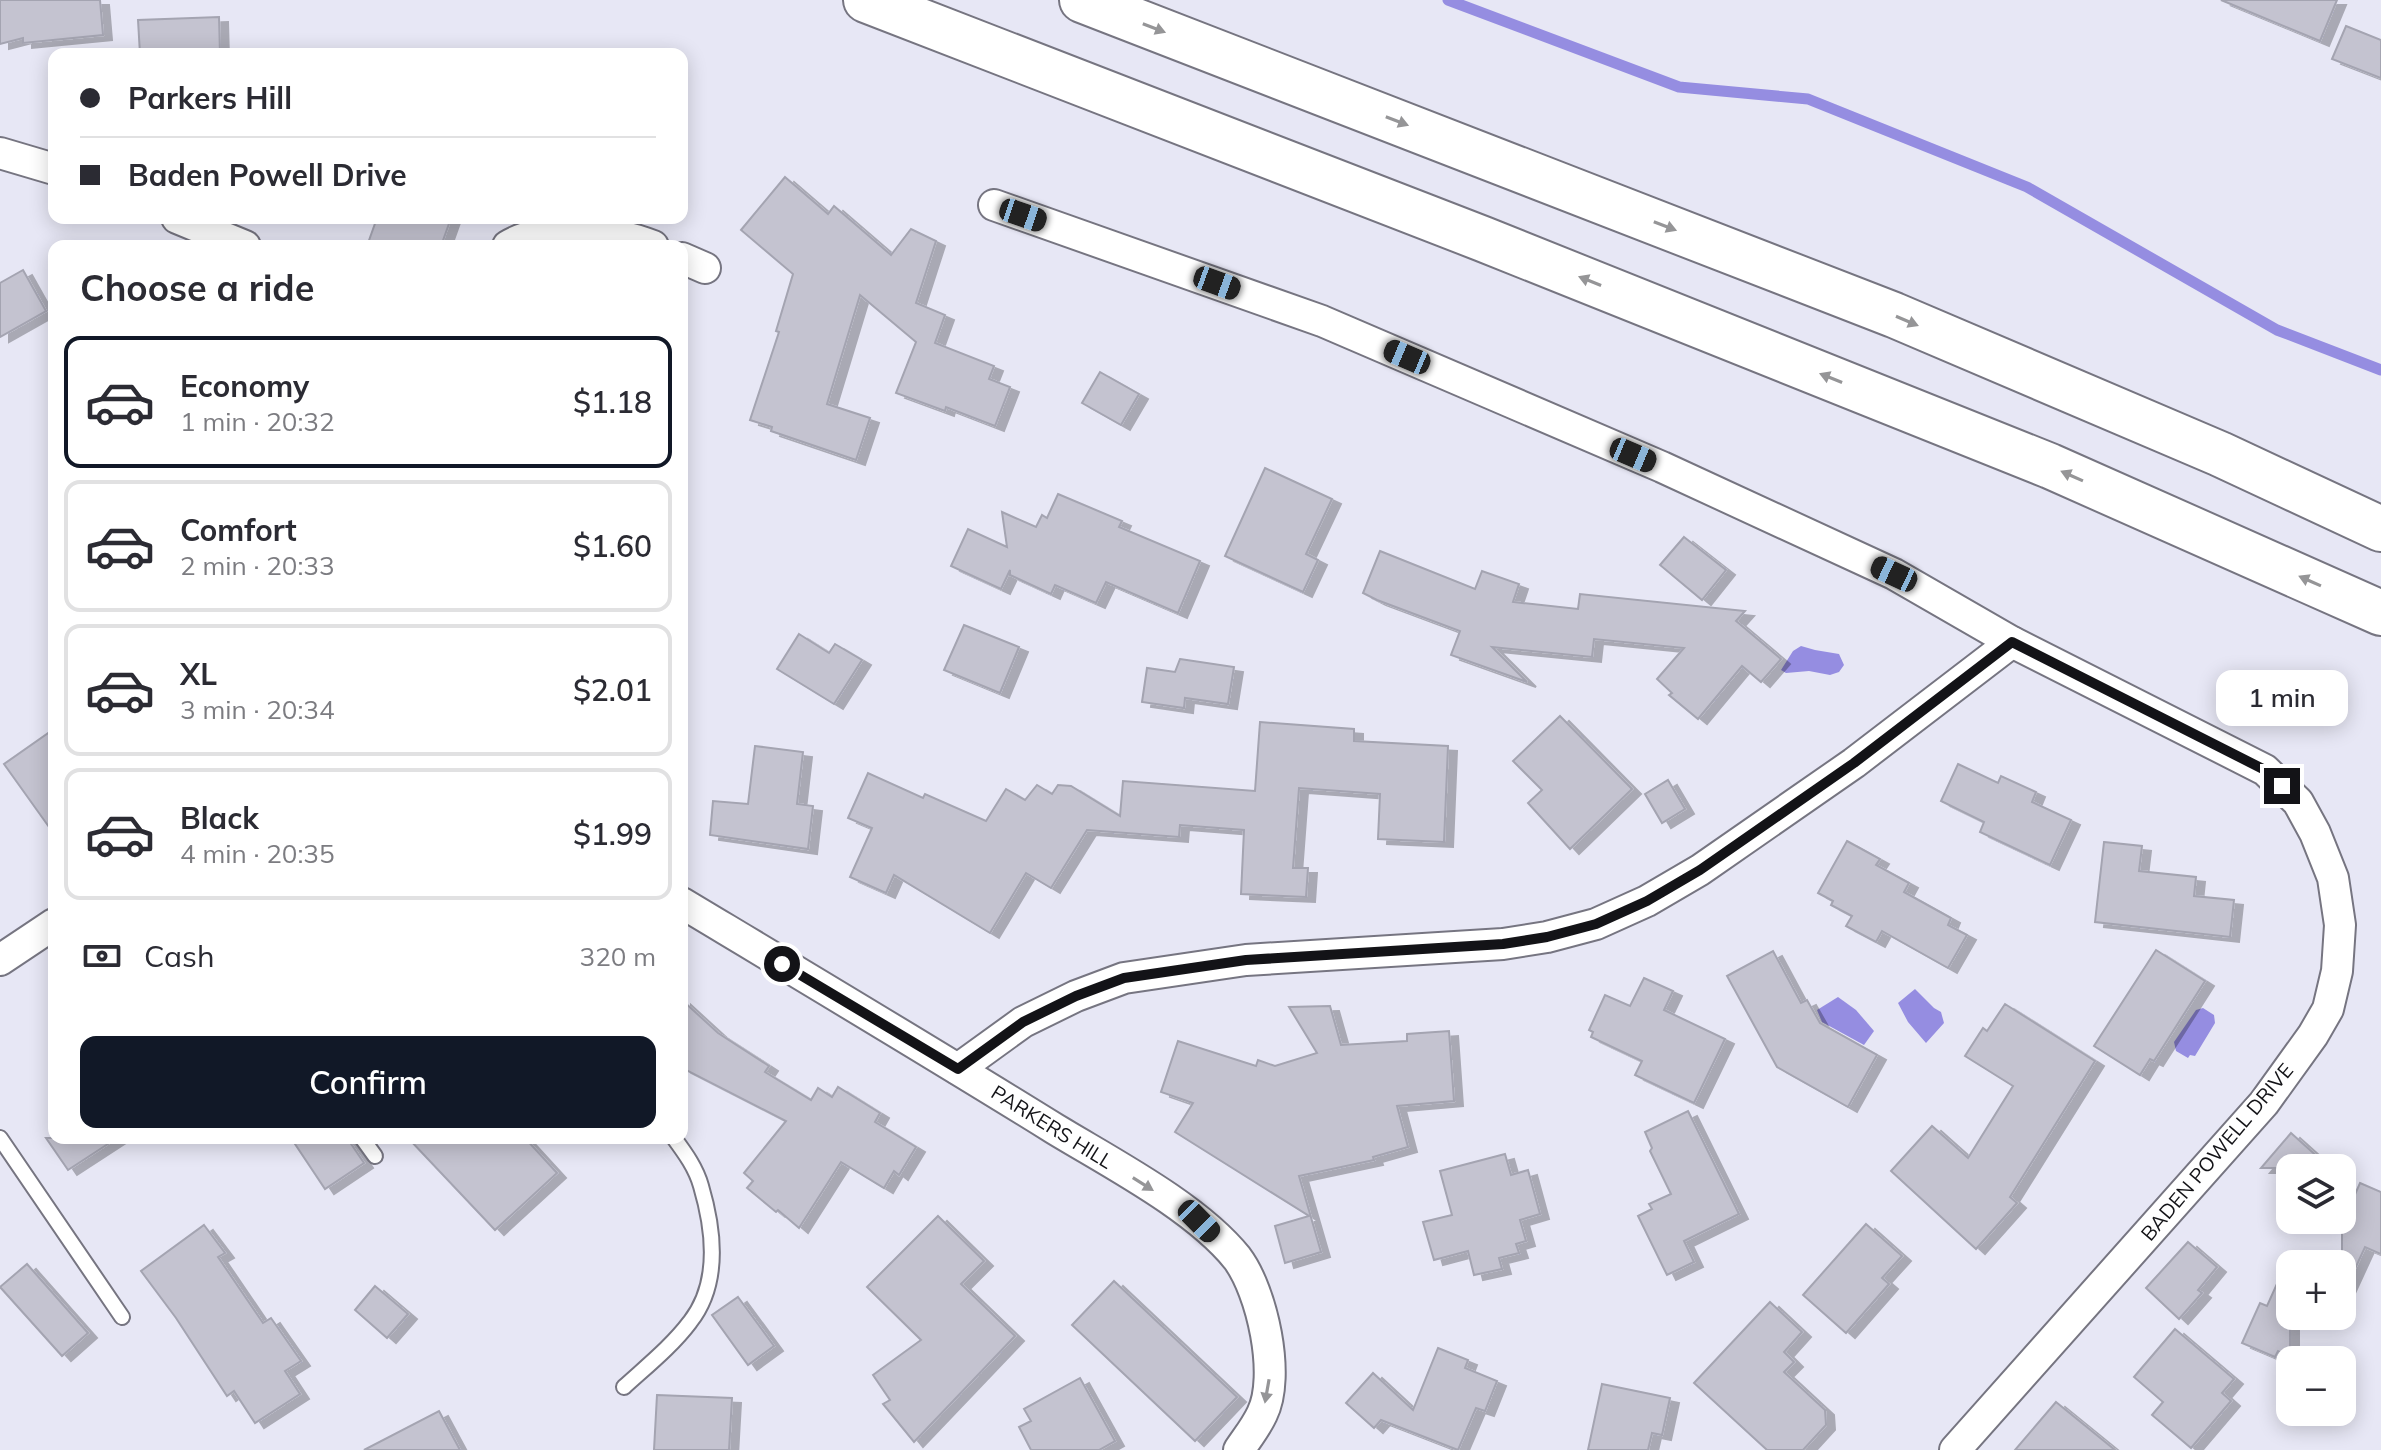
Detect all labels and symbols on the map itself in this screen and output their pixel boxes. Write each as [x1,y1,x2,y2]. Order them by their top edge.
one-way arrow [1142,22,1166,35]
one-way arrow [1385,115,1409,128]
car [996,196,1050,234]
one-way arrow [1654,219,1678,232]
car [1190,264,1244,302]
one-way arrow [1578,275,1602,288]
one-way arrow [1896,314,1919,327]
car [1380,337,1434,377]
one-way arrow [1819,371,1843,384]
car [1606,435,1660,475]
one-way arrow [2060,469,2084,483]
car [1867,553,1921,595]
one-way arrow [2298,574,2322,587]
callout: 1 min [2216,670,2348,726]
route end [2264,768,2300,804]
route start [764,946,800,982]
street label: BADEN POWELL DRIVE [2135,1058,2298,1245]
street label: PARKERS HILL [987,1079,1118,1174]
one-way arrow [1132,1176,1154,1190]
car [1174,1196,1224,1246]
one-way arrow [1261,1379,1273,1404]

